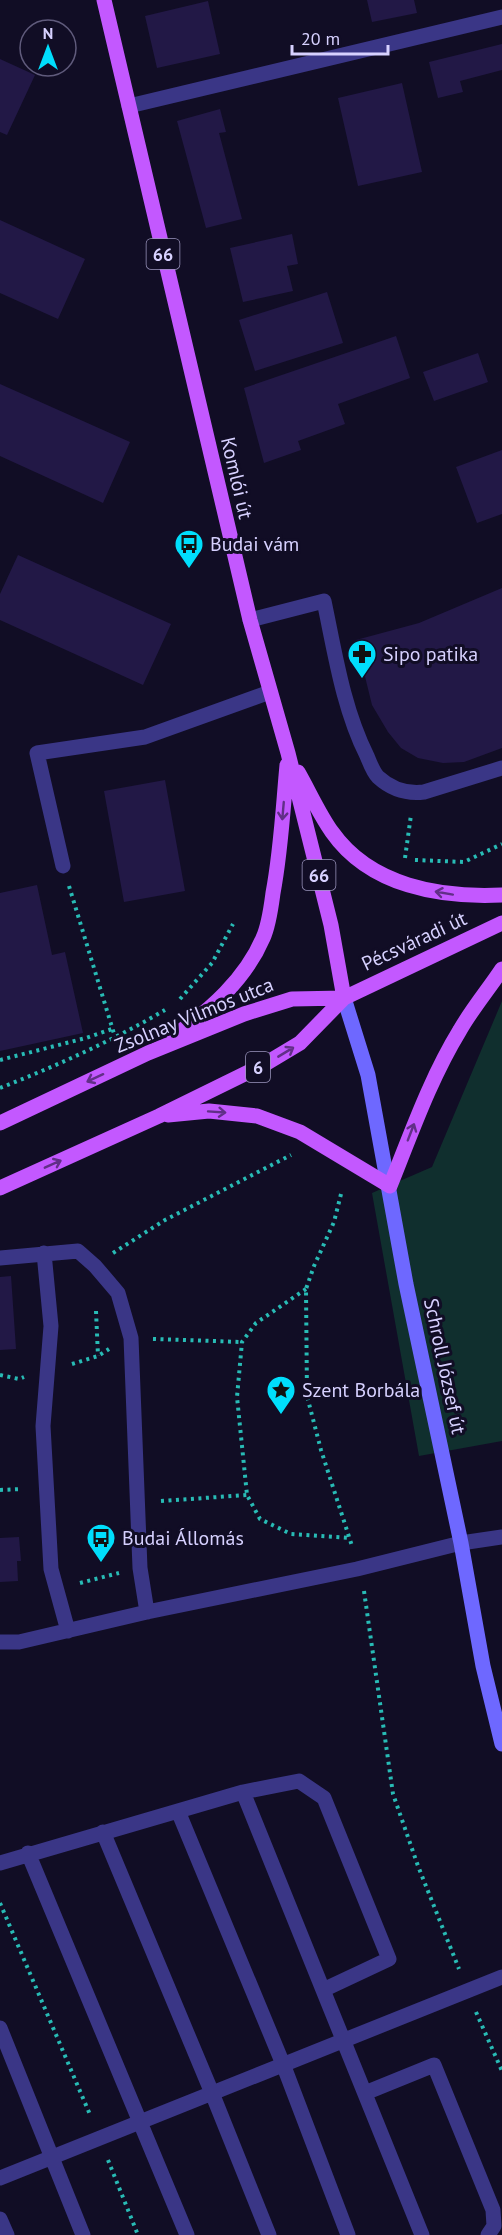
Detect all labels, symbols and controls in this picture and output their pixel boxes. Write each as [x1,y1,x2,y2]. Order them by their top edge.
north arrow [18,18,78,78]
scale bar [292,18,388,56]
text: N [43,23,53,43]
text: 20 m [301,27,340,50]
road number: 66 [146,239,180,269]
street label: Komlói út [215,435,259,522]
bus stop icon: Budai vám [173,528,205,570]
place label: Budai vám [210,531,299,557]
pharmacy icon: Sipo patika [346,638,378,680]
place label: Sipo patika [383,641,478,667]
one-way arrow [277,801,288,821]
road number: 66 [302,860,336,890]
one-way arrow [434,887,454,898]
street label: Pécsváradi út [357,905,471,977]
street label: Zsolnay Vilmos utca [111,971,277,1059]
one-way arrow [277,1045,294,1057]
road number: 6 [246,1052,270,1082]
one-way arrow [87,1073,105,1085]
one-way arrow [206,1107,226,1118]
one-way arrow [407,1123,418,1142]
one-way arrow [44,1158,62,1169]
street label: Schroll József út [418,1296,472,1436]
place icon: Szent Borbála [265,1374,297,1416]
place label: Szent Borbála [302,1377,420,1403]
bus stop icon: Budai Állomás [85,1522,117,1564]
place label: Budai Állomás [122,1525,244,1551]

